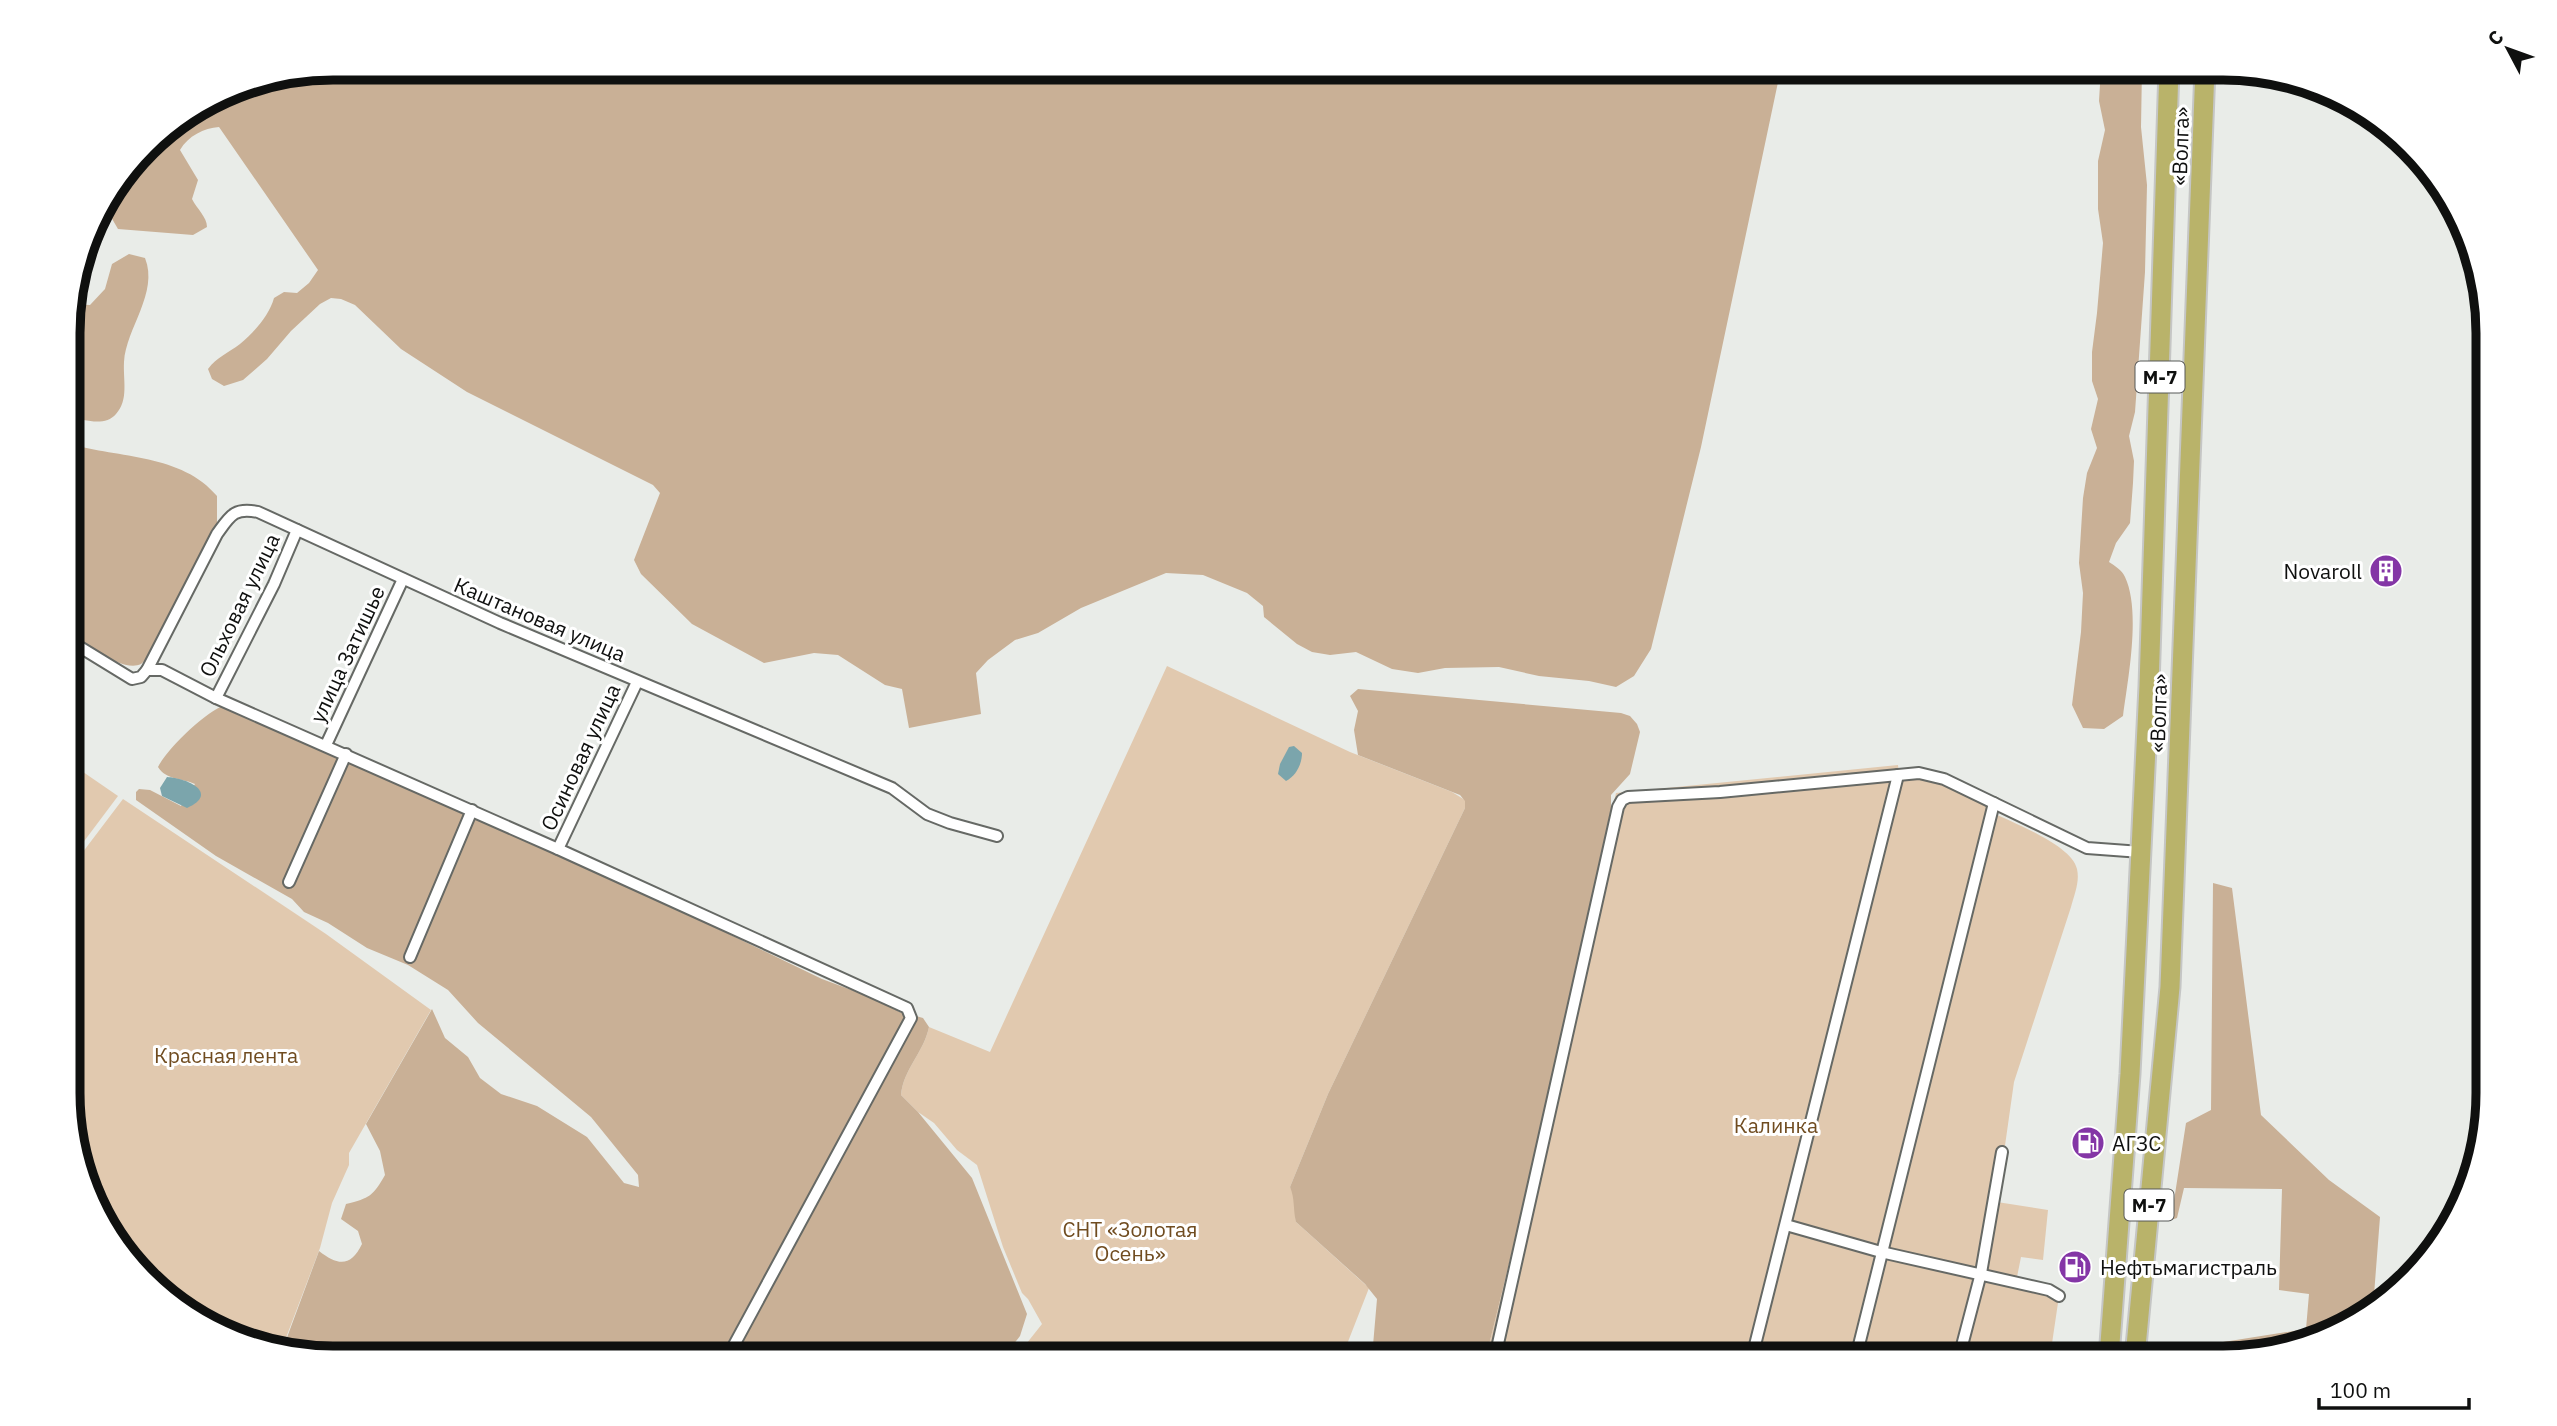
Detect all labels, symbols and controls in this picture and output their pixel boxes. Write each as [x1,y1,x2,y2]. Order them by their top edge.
north arrow [2473,14,2543,84]
text: С [2482,25,2508,50]
street label: «Волга» [2165,106,2195,186]
road number: М-7 [2136,362,2184,392]
street label: Ольховая улица [192,529,286,681]
building icon: Novaroll [2367,552,2405,590]
place label: Novaroll [2284,557,2362,585]
street label: Каштановая улица [450,570,630,668]
street label: улица Затишье [303,581,391,727]
street label: «Волга» [2143,673,2173,753]
street label: Осиновая улица [534,679,626,835]
park label: Красная лента [154,1041,298,1069]
park label: Калинка [1734,1111,1818,1139]
fuel station icon: АГЗС [2069,1124,2107,1162]
place label: АГЗС [2112,1129,2161,1157]
road number: М-7 [2124,1190,2174,1220]
park label: СНТ «Золотая Осень» [1062,1215,1198,1267]
fuel station icon: Нефтьмагистраль [2056,1248,2094,1286]
place label: Нефтьмагистраль [2100,1253,2277,1281]
scale bar [2319,1366,2470,1410]
text: 100 m [2330,1376,2391,1404]

